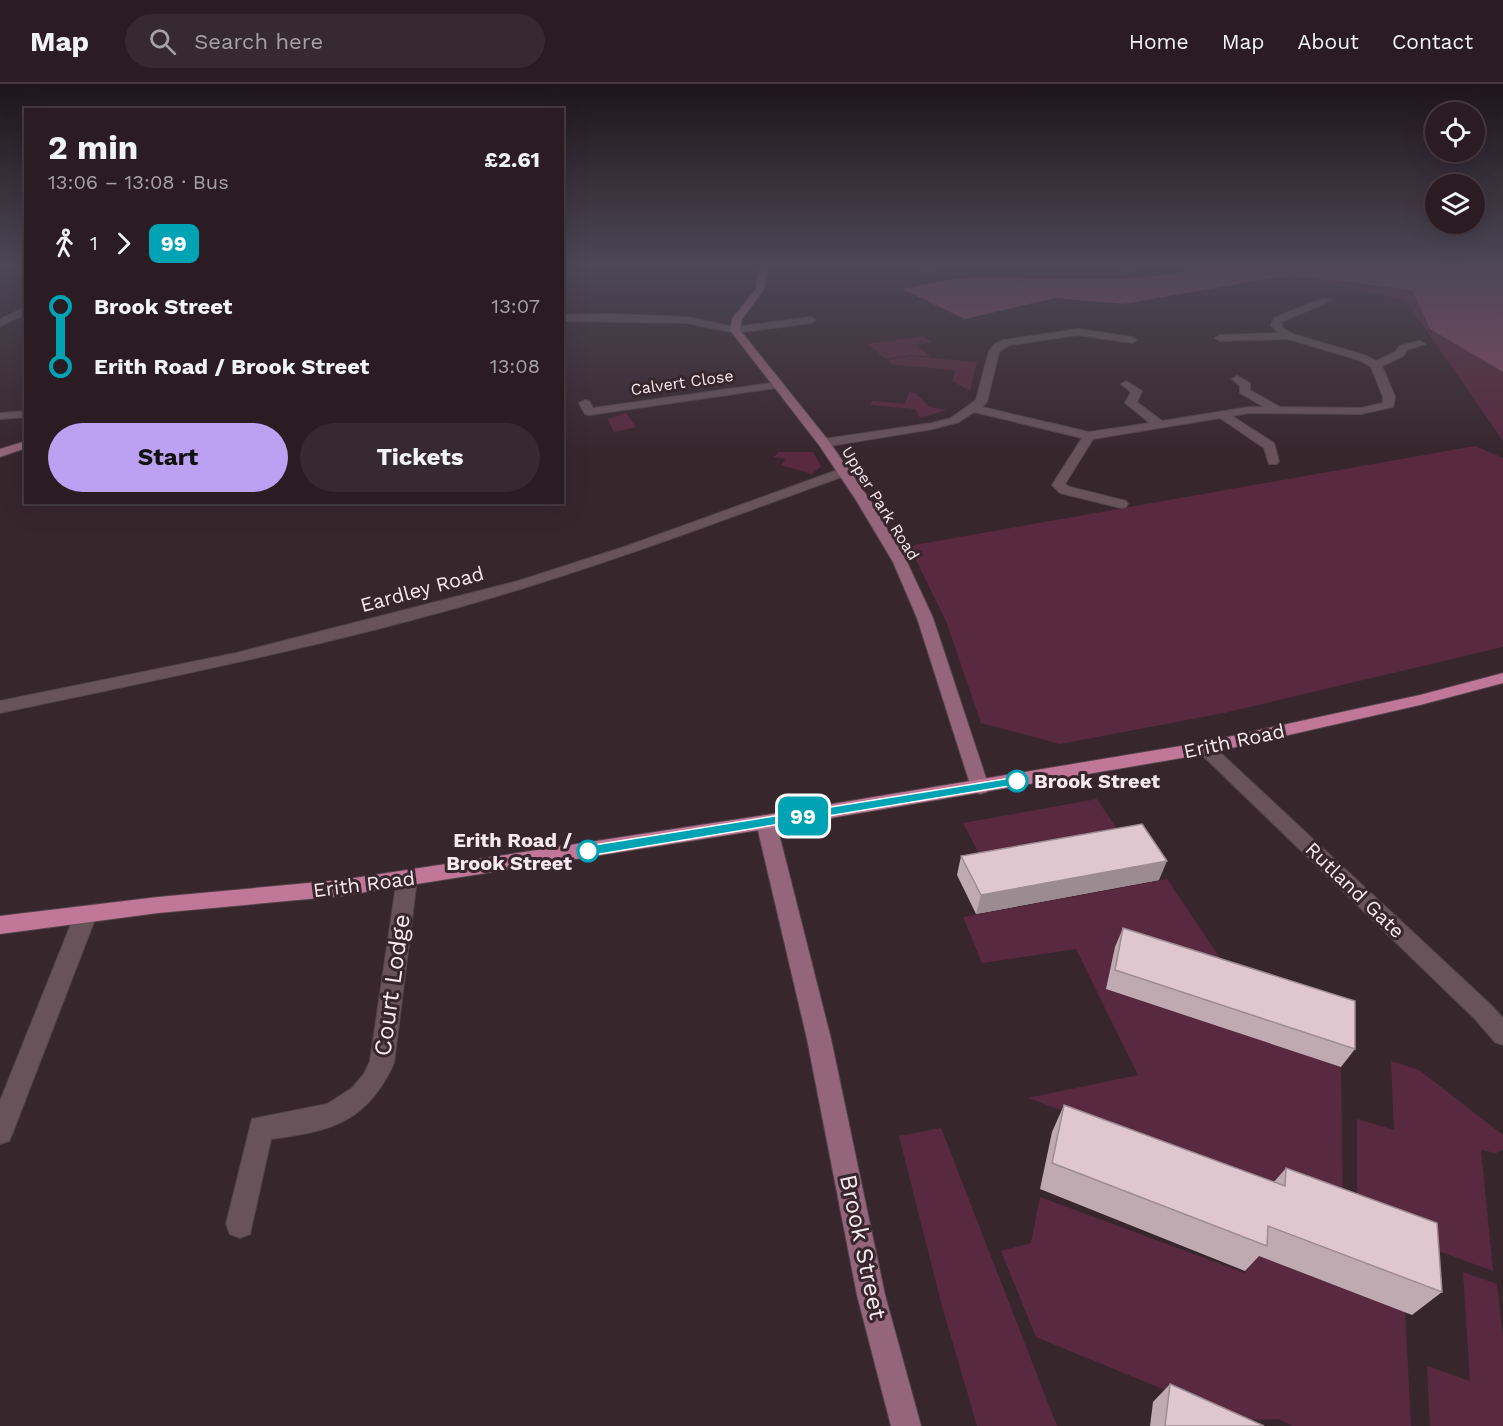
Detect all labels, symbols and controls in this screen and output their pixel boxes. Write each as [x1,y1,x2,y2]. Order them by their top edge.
search box [125,14,545,68]
text: Map [30,25,89,58]
icon: search [146,25,179,58]
text: Search here [194,29,323,54]
text: Home [1129,29,1189,54]
text: Map [1222,29,1265,54]
text: About [1298,29,1359,54]
text: Contact [1392,29,1473,54]
map controls [1425,102,1485,234]
button: locate [1425,102,1485,162]
text: 2 min [48,128,138,167]
text: £2.61 [484,147,540,172]
text: 13:06 – 13:08 · Bus [48,170,229,194]
button: layers [1425,174,1485,234]
icon: walk [48,227,81,260]
icon: forward [107,227,140,260]
text: 1 [90,231,98,255]
text: 99 [161,231,187,256]
text: Brook Street [94,294,232,319]
text: 13:07 [491,294,540,318]
text: Erith Road / Brook Street [94,354,369,379]
text: 13:08 [490,354,540,378]
street label: Calvert Close [629,366,735,399]
button: Start [48,423,288,492]
button: Tickets [300,423,540,492]
street label: Upper Park Road [838,443,923,564]
street label: Eardley Road [358,561,486,617]
street label: Erith Road [1181,719,1287,763]
place label: Brook Street [1034,769,1160,793]
marker: Brook Street [1006,770,1028,792]
line badge: 99 [776,796,830,836]
text: 99 [790,804,816,829]
place label: Erith Road / Brook Street [446,828,573,875]
street label: Rutland Gate [1301,837,1409,943]
marker: Erith Road / Brook Street [577,840,599,862]
street label: Erith Road [312,866,416,902]
street label: Court Lodge [368,912,416,1058]
street label: Brook Street [834,1172,892,1322]

